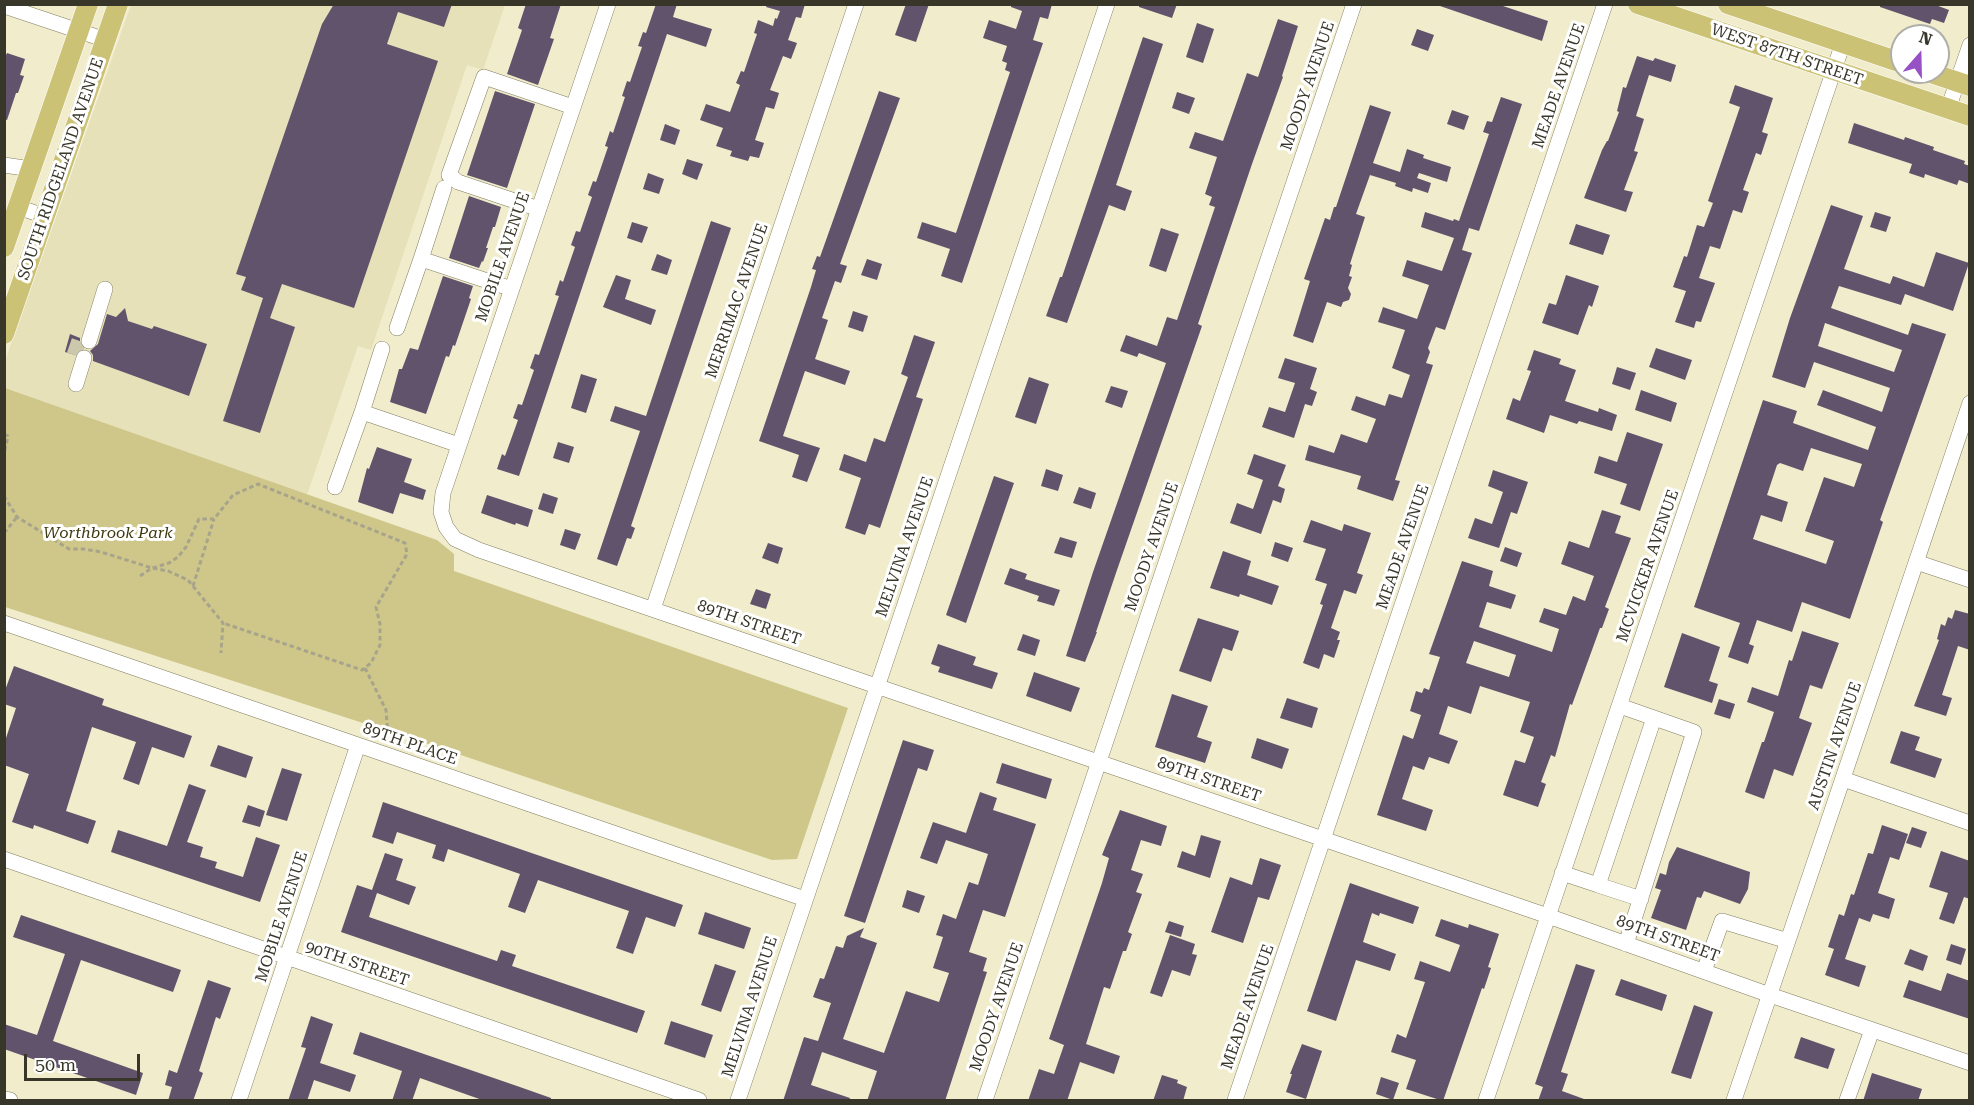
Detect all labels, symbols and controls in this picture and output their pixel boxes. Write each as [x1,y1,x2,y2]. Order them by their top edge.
street label: MOODY AVENUE [1277,19,1339,153]
street label: WEST 87TH STREET [1708,20,1866,90]
street label: MEADE AVENUE [1529,21,1589,151]
north arrow [1890,24,1950,84]
text: N [1917,27,1935,50]
street label: SOUTH RIDGELAND AVENUE [14,55,108,283]
street label: MOBILE AVENUE [472,189,534,325]
street label: MERRIMAC AVENUE [701,221,773,381]
street label: MELVINA AVENUE [872,474,938,620]
street label: MOODY AVENUE [1121,480,1183,614]
street label: MEADE AVENUE [1373,482,1433,612]
street label: MCVICKER AVENUE [1613,487,1683,645]
park label: Worthbrook Park [43,523,173,543]
street label: 89TH STREET [695,596,803,650]
street label: AUSTIN AVENUE [1804,679,1866,813]
street label: 89TH PLACE [360,719,460,769]
street label: 89TH STREET [1155,753,1263,807]
street label: MOBILE AVENUE [252,849,312,985]
street label: 89TH STREET [1614,911,1722,967]
street label: MELVINA AVENUE [718,934,782,1080]
street label: 90TH STREET [303,937,411,991]
street label: MOODY AVENUE [966,940,1028,1074]
street label: MEADE AVENUE [1218,942,1278,1072]
scale bar [27,1042,142,1080]
text: 50 m [35,1054,76,1075]

